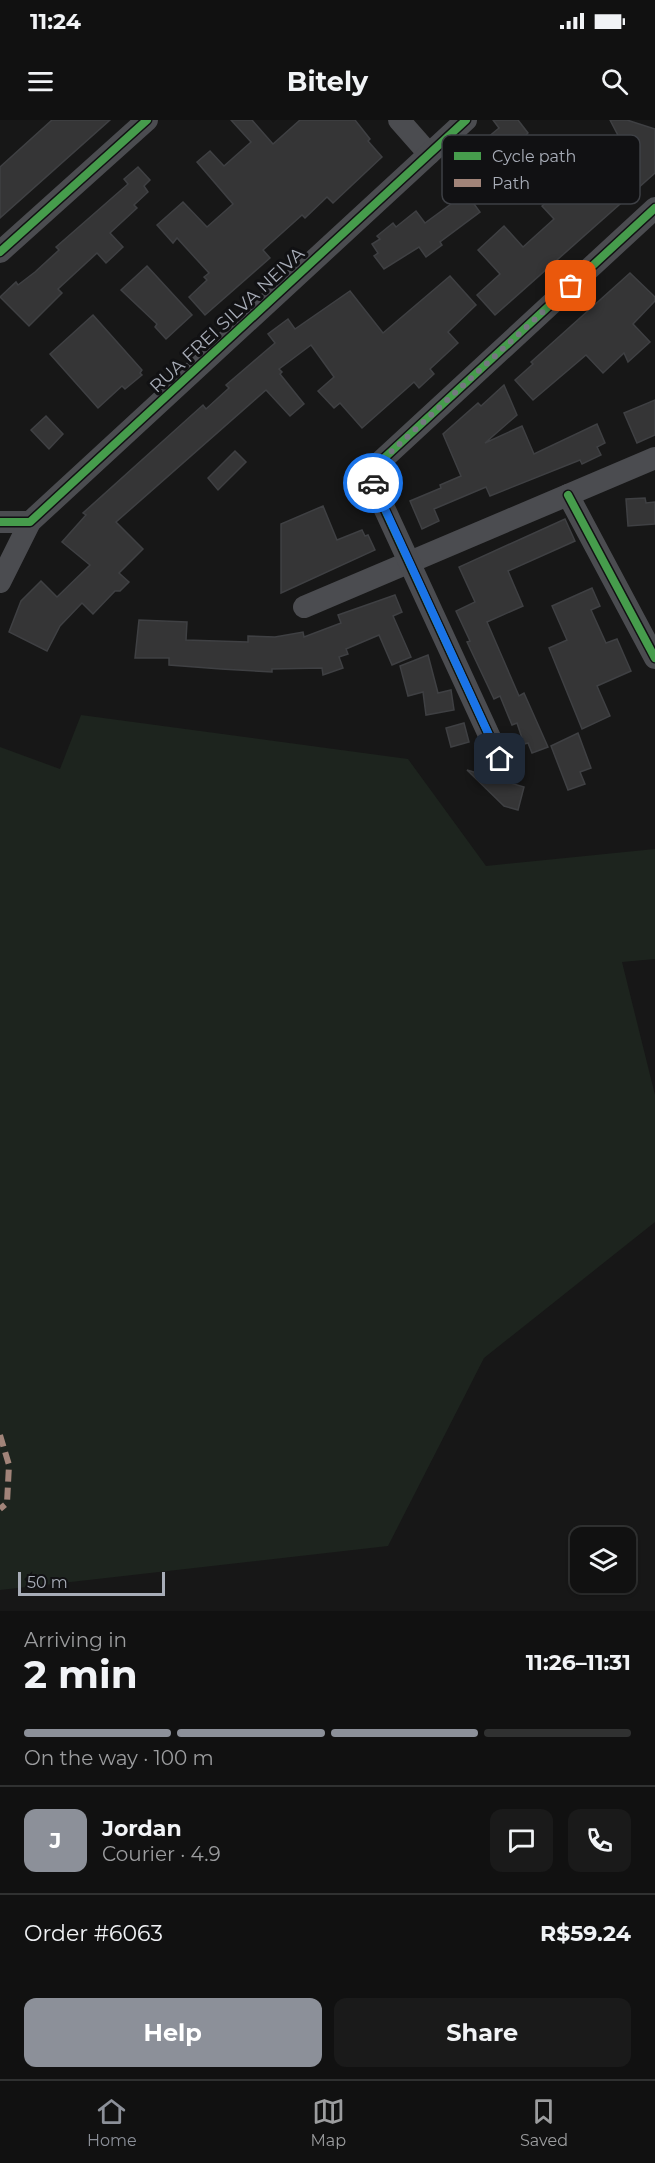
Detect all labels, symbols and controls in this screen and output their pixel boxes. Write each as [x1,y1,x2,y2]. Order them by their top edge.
text: 11:24 [30,8,81,35]
icon: menu [24,65,57,98]
text: Bitely [287,65,368,98]
icon: search [598,65,631,98]
legend [442,135,640,204]
text: Cycle path [492,147,576,166]
text: Path [492,174,530,193]
street label: RUA FREI SILVA NEIVA [145,242,309,397]
pin [545,260,596,311]
icon: bag [554,269,587,302]
courier [343,453,403,513]
icon: car [357,467,390,500]
pin [474,733,525,784]
icon: home [483,742,516,775]
map controls [570,1527,636,1593]
button: layers [570,1527,636,1593]
scale bar [18,1569,165,1596]
text: 50 m [27,1573,68,1592]
text: Arriving in [24,1628,127,1652]
text: 11:26–11:31 [526,1649,631,1676]
text: 2 min [24,1650,138,1698]
text: On the way · 100 m [24,1746,214,1770]
button: chat [490,1809,553,1872]
button: phone [568,1809,631,1872]
text: Jordan [102,1815,182,1842]
text: J [50,1827,61,1854]
text: Courier · 4.9 [102,1842,221,1866]
text: Order #6063 [24,1920,163,1947]
text: R$59.24 [540,1920,631,1947]
button: Help [24,1998,322,2067]
button: Share [334,1998,631,2067]
tab: Home [87,2095,137,2150]
tab: Map [311,2095,346,2150]
tab: Saved [520,2095,568,2150]

